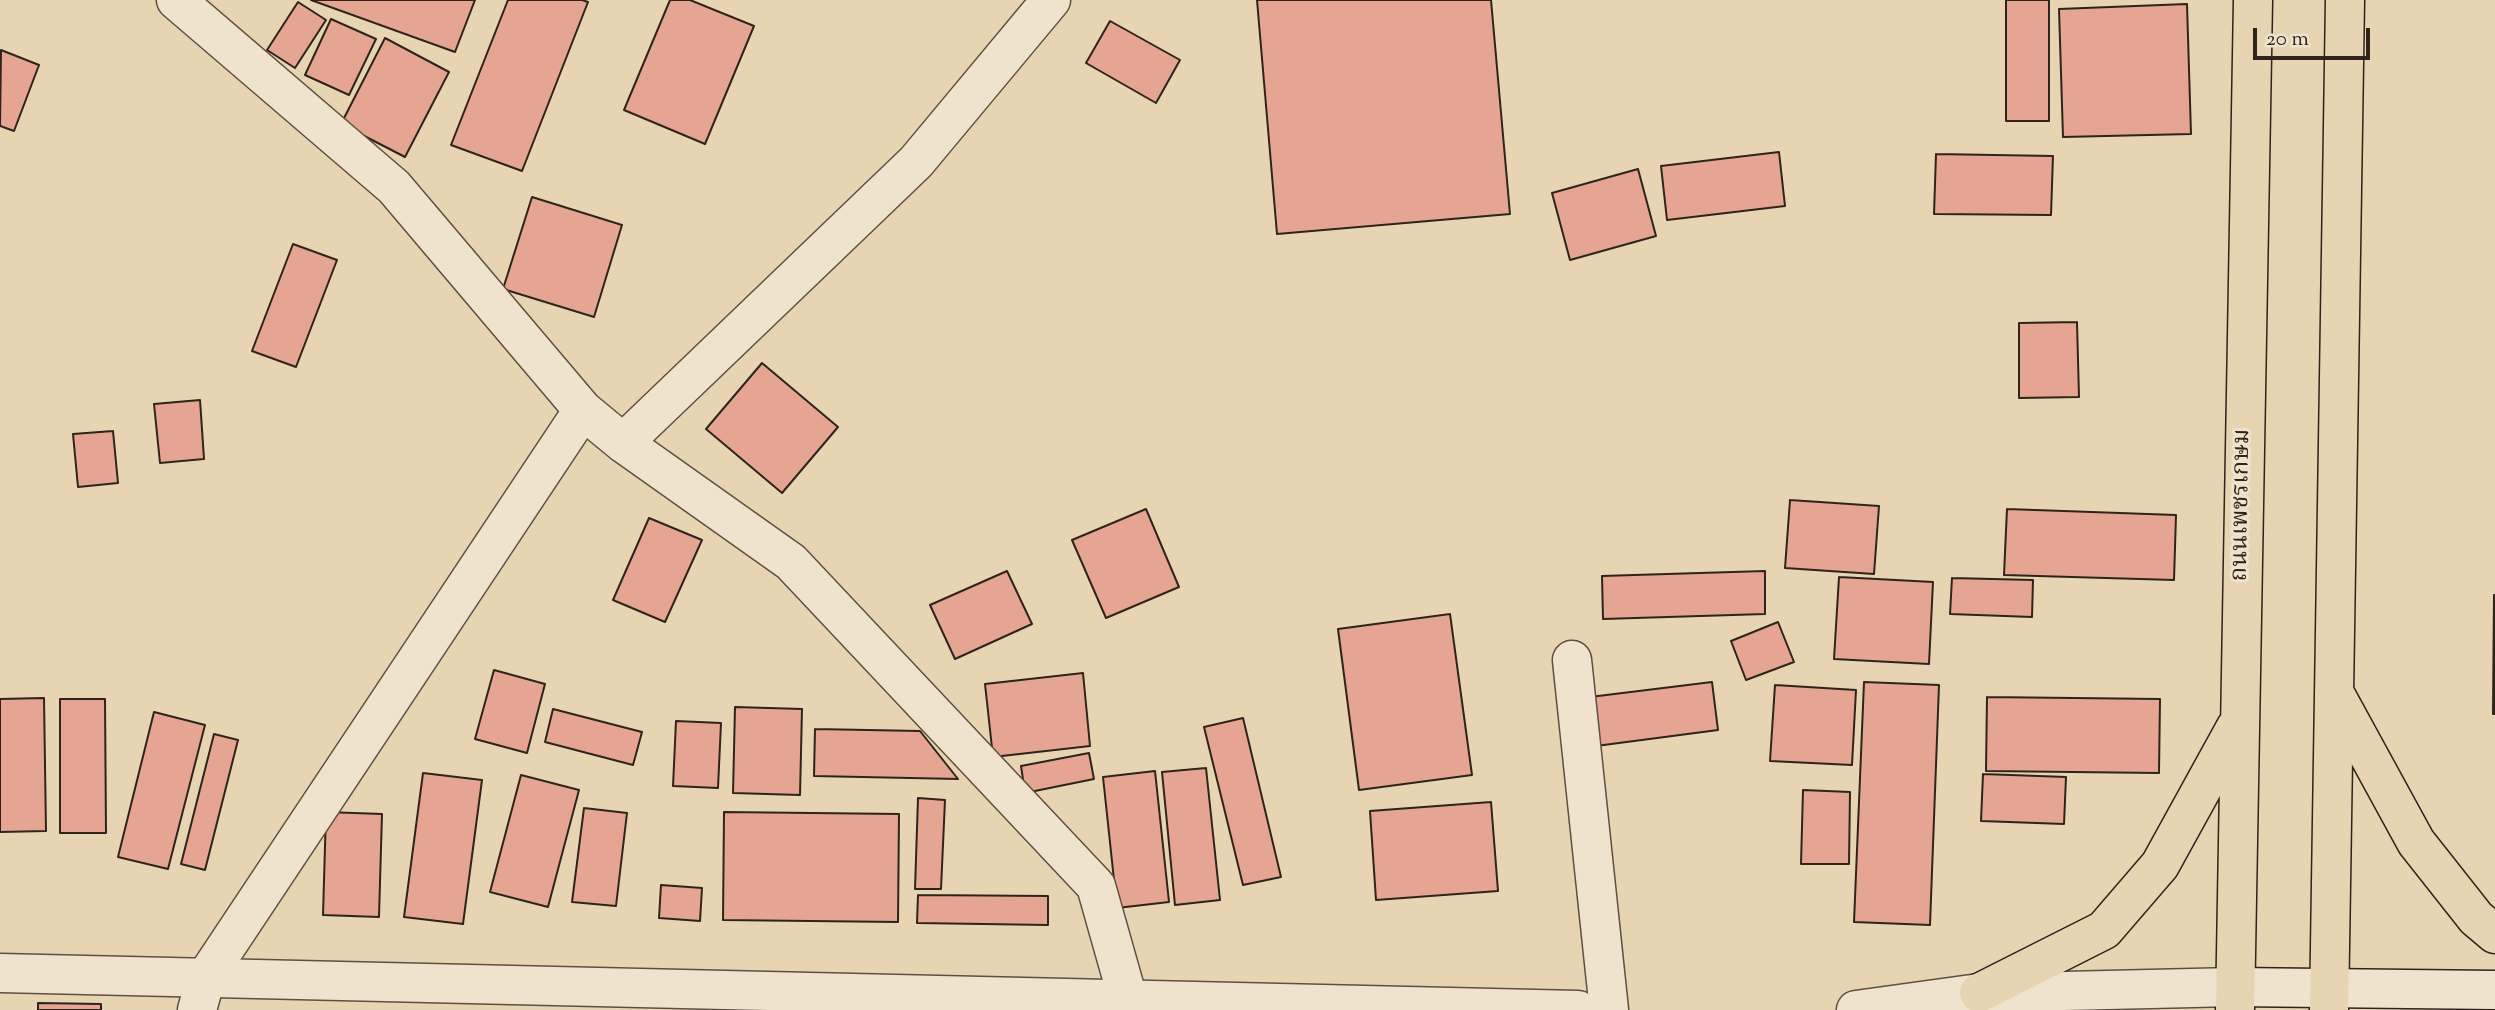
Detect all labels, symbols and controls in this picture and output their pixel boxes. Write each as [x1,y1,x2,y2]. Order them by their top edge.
scale bar [2257,14,2374,58]
text: 20 m [2266,25,2309,55]
street label: ถนนเพชรเกษม [2227,428,2259,582]

